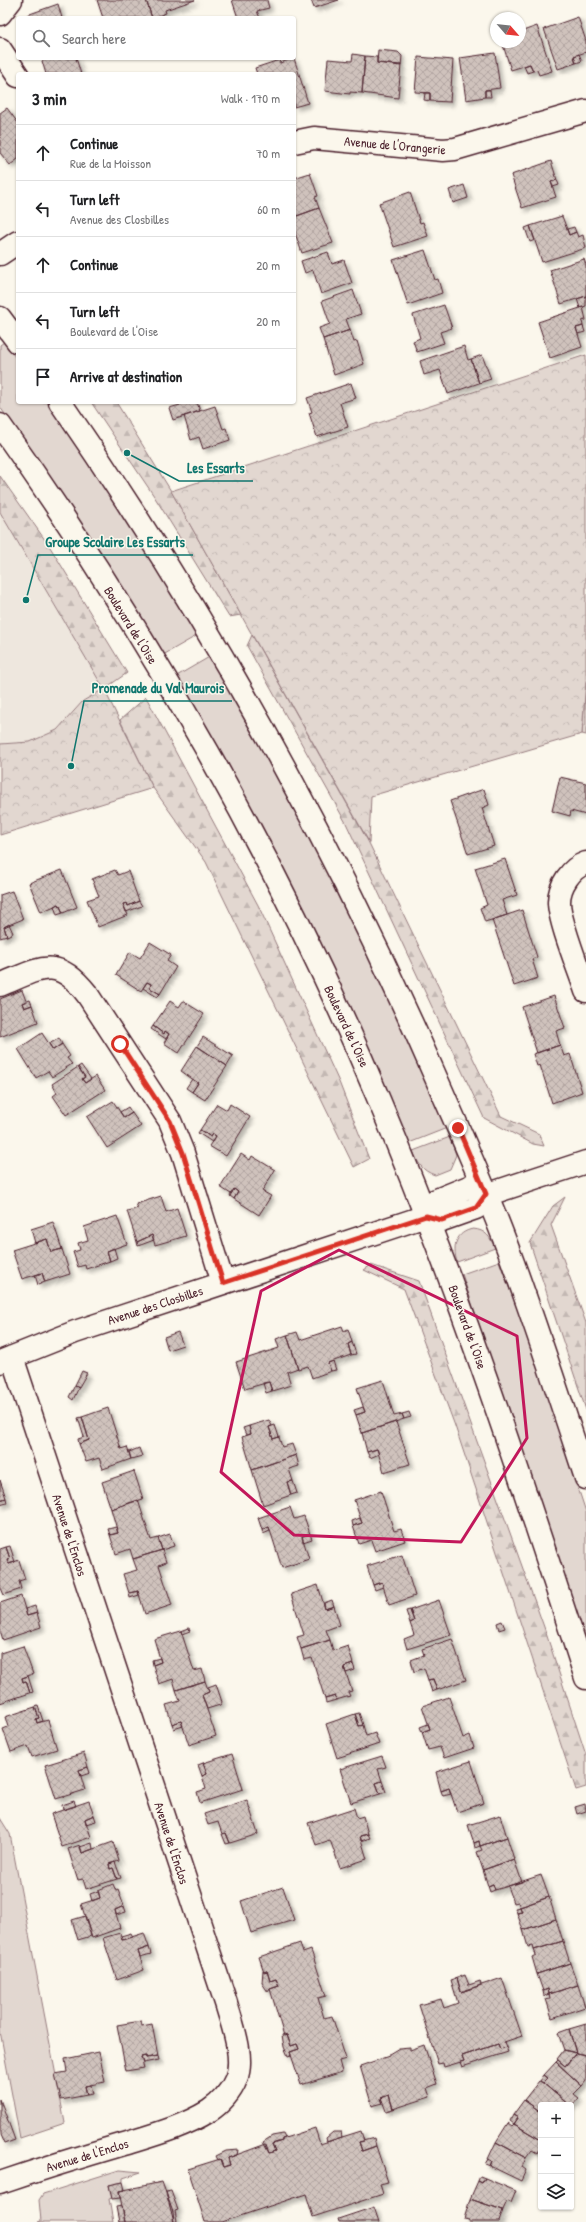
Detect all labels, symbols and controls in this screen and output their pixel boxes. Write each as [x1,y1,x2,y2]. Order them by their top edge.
north arrow [490,12,526,48]
search box [16,16,296,60]
icon: search [30,27,52,49]
text: Search here [62,28,126,49]
text: 3 min [32,87,67,110]
text: Walk · 170 m [221,89,280,107]
street label: Avenue de l'Orangerie [343,132,447,158]
text: Continue [70,133,118,154]
icon: ahead [32,142,54,164]
text: 70 m [256,144,280,162]
text: Rue de la Moisson [70,154,151,172]
text: Turn left [70,189,120,210]
icon: left [32,198,54,220]
text: 60 m [257,200,280,218]
text: Avenue des Closbilles [70,210,169,228]
icon: ahead [32,254,54,276]
text: Continue [70,254,118,275]
text: 20 m [256,256,280,274]
text: Turn left [70,301,120,322]
icon: left [32,310,54,332]
text: 20 m [256,312,280,330]
text: Boulevard de l'Oise [70,322,158,340]
icon: arrive [32,366,54,388]
text: Arrive at destination [70,366,182,387]
callout: Les Essarts [179,455,253,481]
text: Les Essarts [187,458,245,477]
callout: Groupe Scolaire Les Essarts [38,529,193,555]
text: Groupe Scolaire Les Essarts [45,532,185,553]
street label: Boulevard de l'Oise [100,583,162,667]
callout: Promenade du Val Maurois [84,675,232,701]
text: Promenade du Val Maurois [92,678,225,697]
street label: Boulevard de l'Oise [320,982,374,1070]
route start [111,1035,129,1053]
route end [449,1119,467,1137]
street label: Avenue des Closbilles [105,1281,205,1329]
street label: Boulevard de l'Oise [444,1282,492,1372]
street label: Avenue de l'Enclos [48,1492,92,1578]
street label: Avenue de l'Enclos [150,1800,194,1886]
map controls [538,2102,574,2210]
button: + [538,2102,574,2138]
street label: Avenue de l'Enclos [44,2134,130,2176]
button: − [538,2138,574,2174]
button: layers [538,2174,574,2210]

